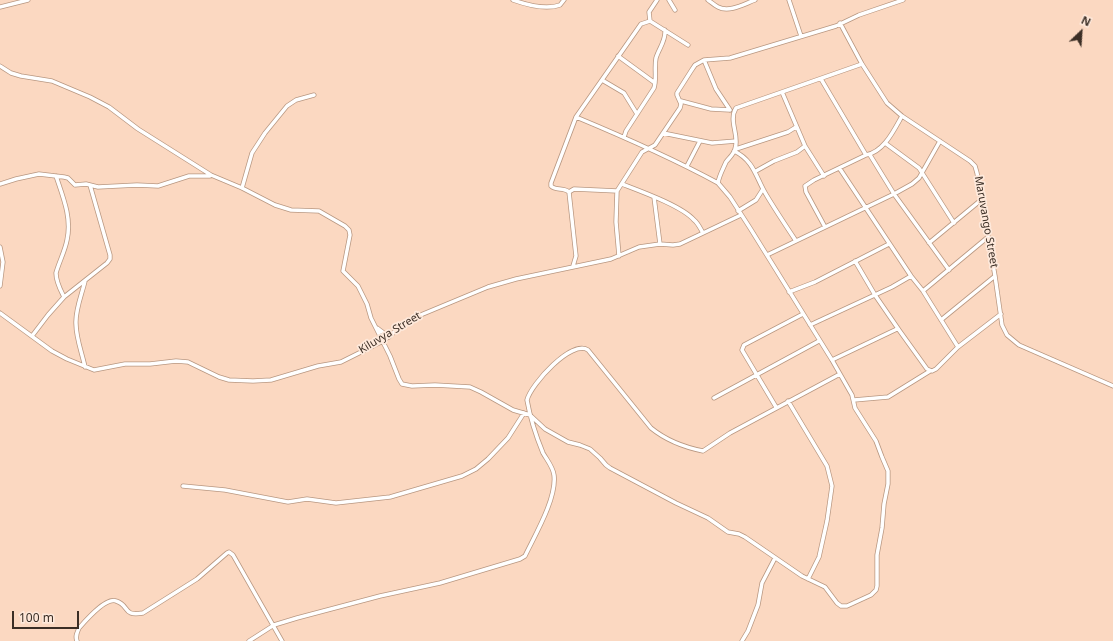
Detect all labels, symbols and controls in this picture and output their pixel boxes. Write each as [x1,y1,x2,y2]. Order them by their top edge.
north arrow [1061,12,1101,52]
text: N [1079,12,1094,29]
street label: Maruvango Street [971,175,1001,269]
street label: Kiluvya Street [357,309,423,357]
scale bar [14,603,81,629]
text: 100 m [19,609,54,626]

